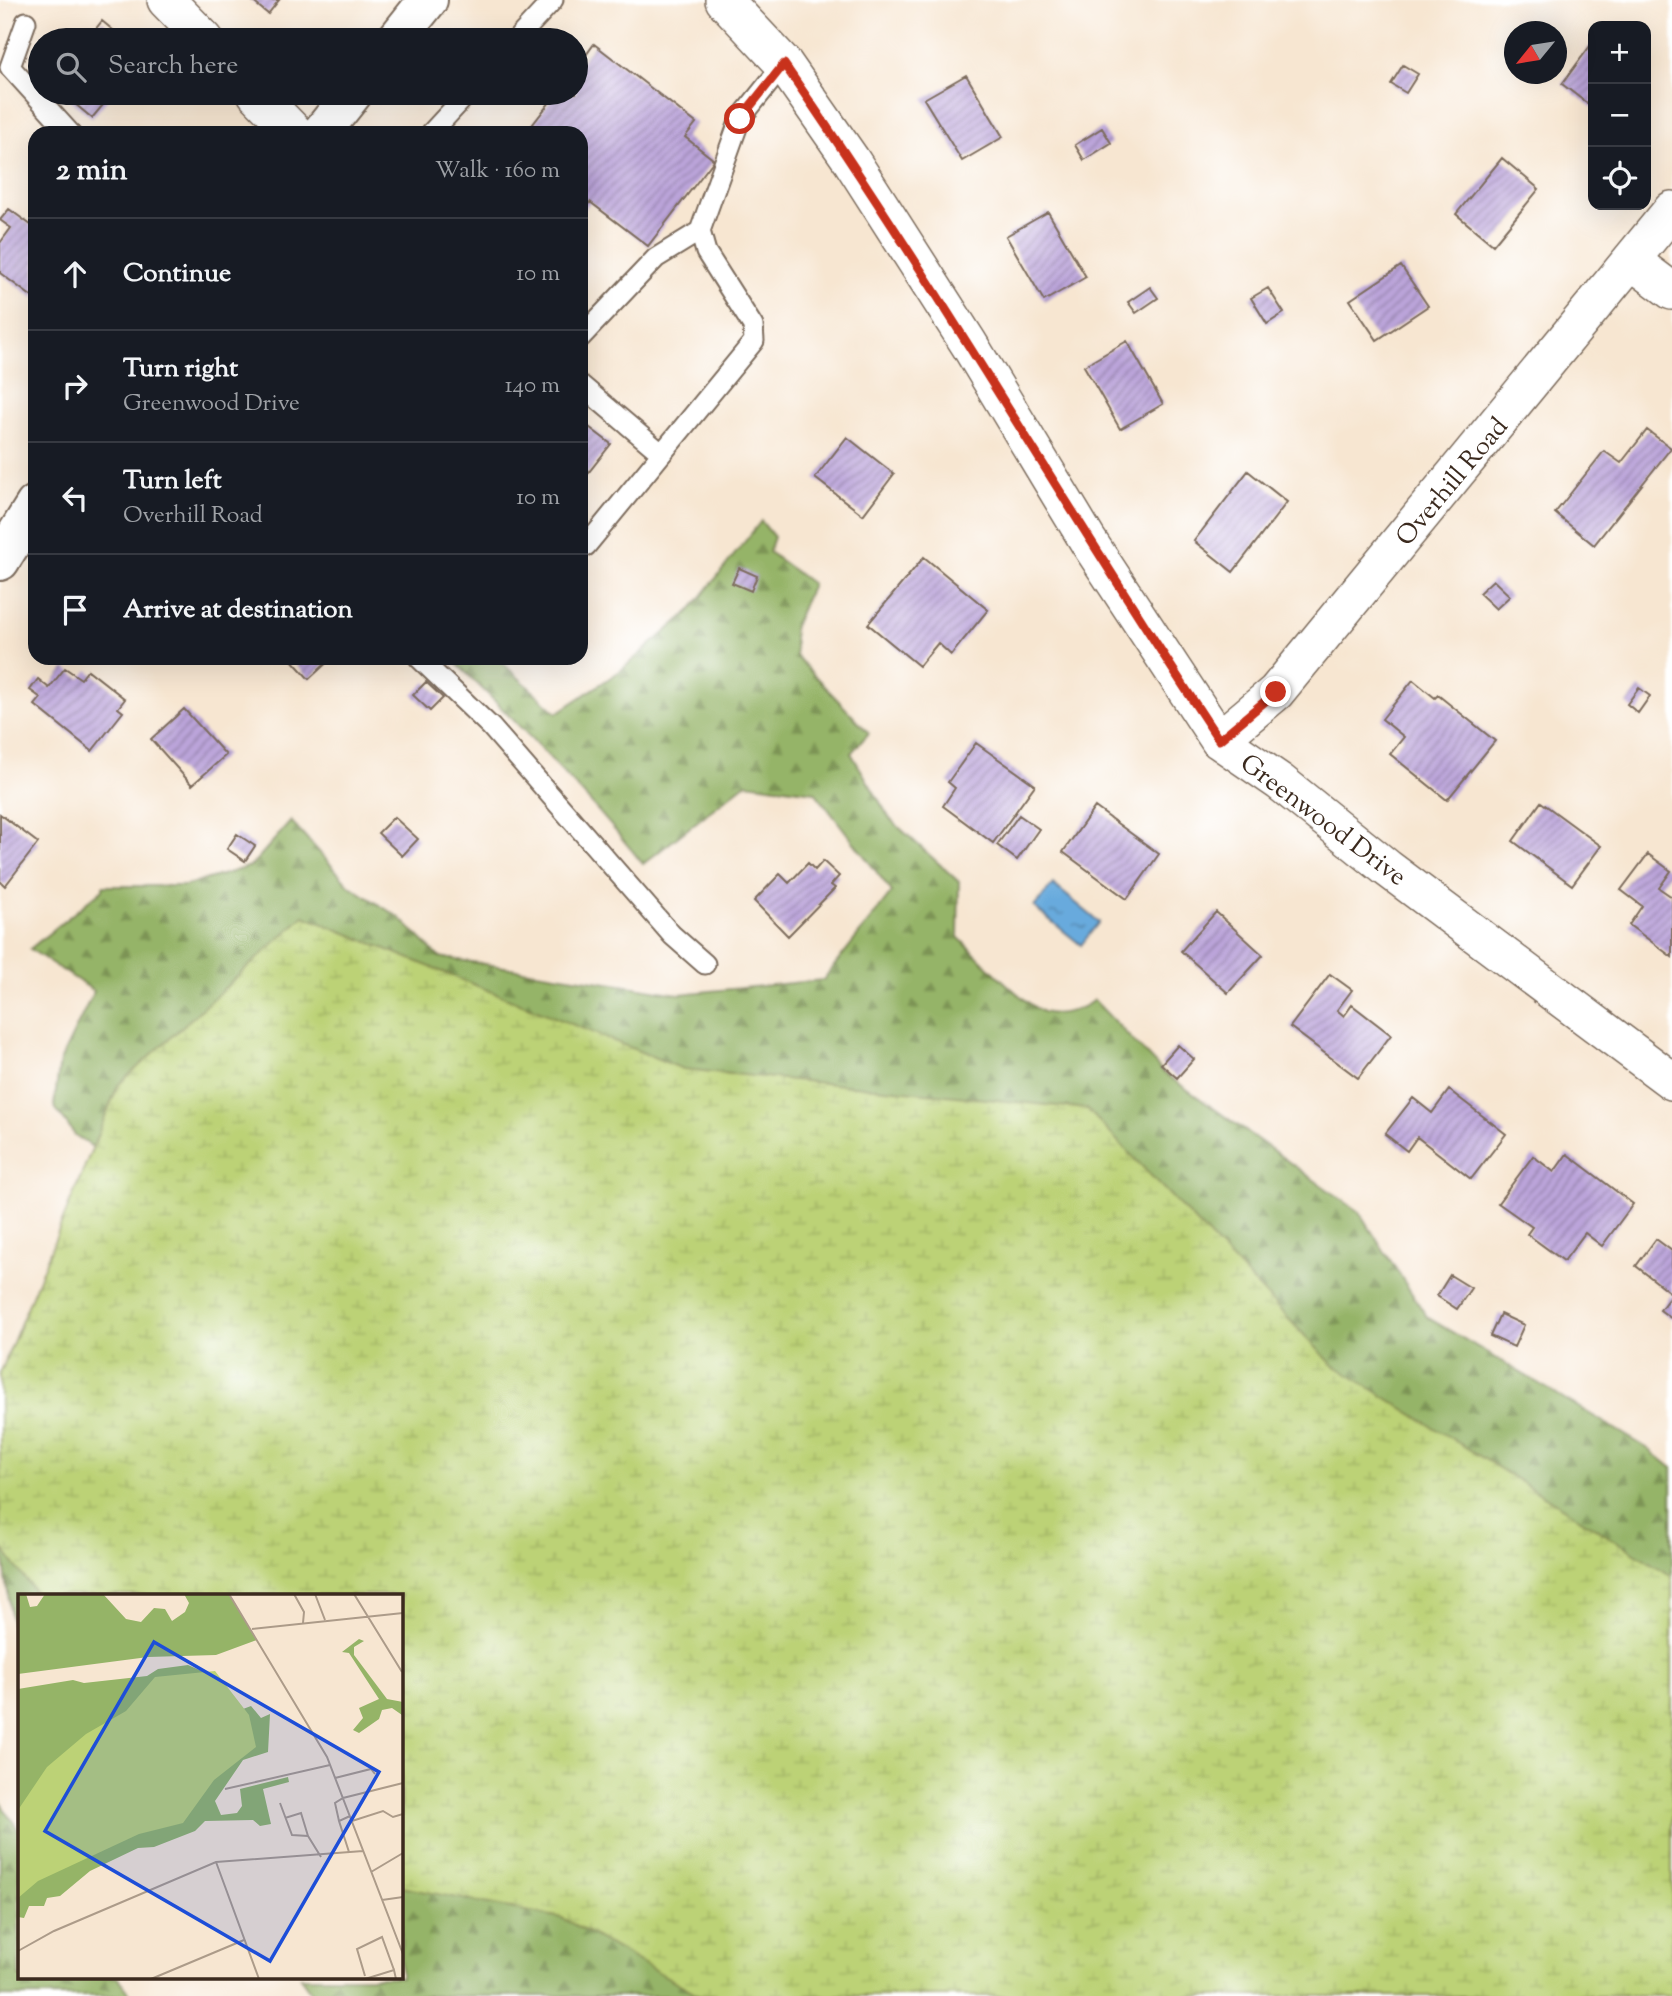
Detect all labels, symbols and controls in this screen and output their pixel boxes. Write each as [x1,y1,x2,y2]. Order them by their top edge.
north arrow [1504,21,1567,84]
map controls [1588,21,1651,210]
button: + [1588,21,1651,84]
search box [28,28,588,105]
icon: search [52,48,90,86]
text: Search here [108,48,238,85]
button: − [1588,84,1651,147]
route start [724,103,755,134]
button: locate [1588,147,1651,210]
text: 2 min [56,150,128,193]
text: Walk · 160 m [435,155,560,188]
icon: ahead [56,255,94,293]
text: Continue [123,256,231,293]
text: 10 m [516,258,560,291]
text: Turn right [123,351,238,388]
icon: right [56,367,94,405]
text: 140 m [505,370,560,403]
text: Greenwood Drive [123,388,300,421]
street label: Overhill Road [1388,410,1518,555]
text: Turn left [123,463,222,500]
icon: left [56,479,94,517]
text: 10 m [516,482,560,515]
text: Overhill Road [123,500,263,533]
icon: arrive [56,591,94,629]
text: Arrive at destination [123,592,353,629]
route end [1260,676,1291,707]
street label: Greenwood Drive [1232,746,1413,896]
inset map [18,1594,402,1979]

